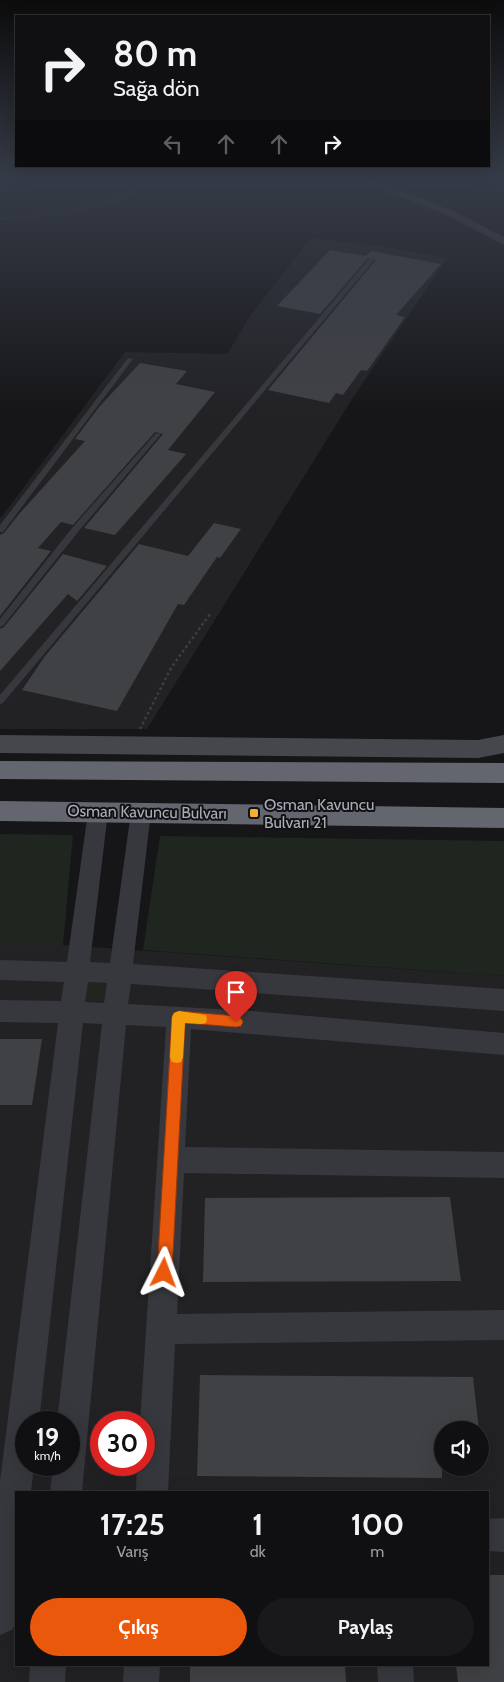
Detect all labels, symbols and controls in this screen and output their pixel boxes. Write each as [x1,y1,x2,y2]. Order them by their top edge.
text: 80 m [113,32,197,75]
icon: right [30,35,95,100]
text: Sağa dön [113,75,199,102]
icon: left [159,130,187,158]
icon: ahead [212,130,240,158]
icon: ahead [265,130,293,158]
icon: right [318,130,346,158]
place label: Osman Kavuncu Bulvarı 21 [264,795,374,832]
street label: Osman Kavuncu Bulvarı [67,801,227,823]
marker: Osman Kavuncu Bulvarı 21 [248,807,260,819]
pin [215,971,257,1022]
icon: arrive [222,978,250,1006]
position arrow [137,1246,189,1298]
speed limit sign: 30 [90,1411,155,1476]
map controls [434,1421,489,1476]
button: sound [434,1421,489,1476]
text: 19 [36,1422,59,1452]
text: km/h [34,1448,61,1463]
text: 17:25 [100,1506,165,1543]
text: 1 [252,1506,263,1543]
text: 100 [351,1506,404,1543]
text: Varış [116,1542,148,1561]
text: dk [250,1542,266,1561]
text: m [370,1542,384,1561]
button: Çıkış [30,1598,247,1656]
button: Paylaş [257,1598,474,1656]

